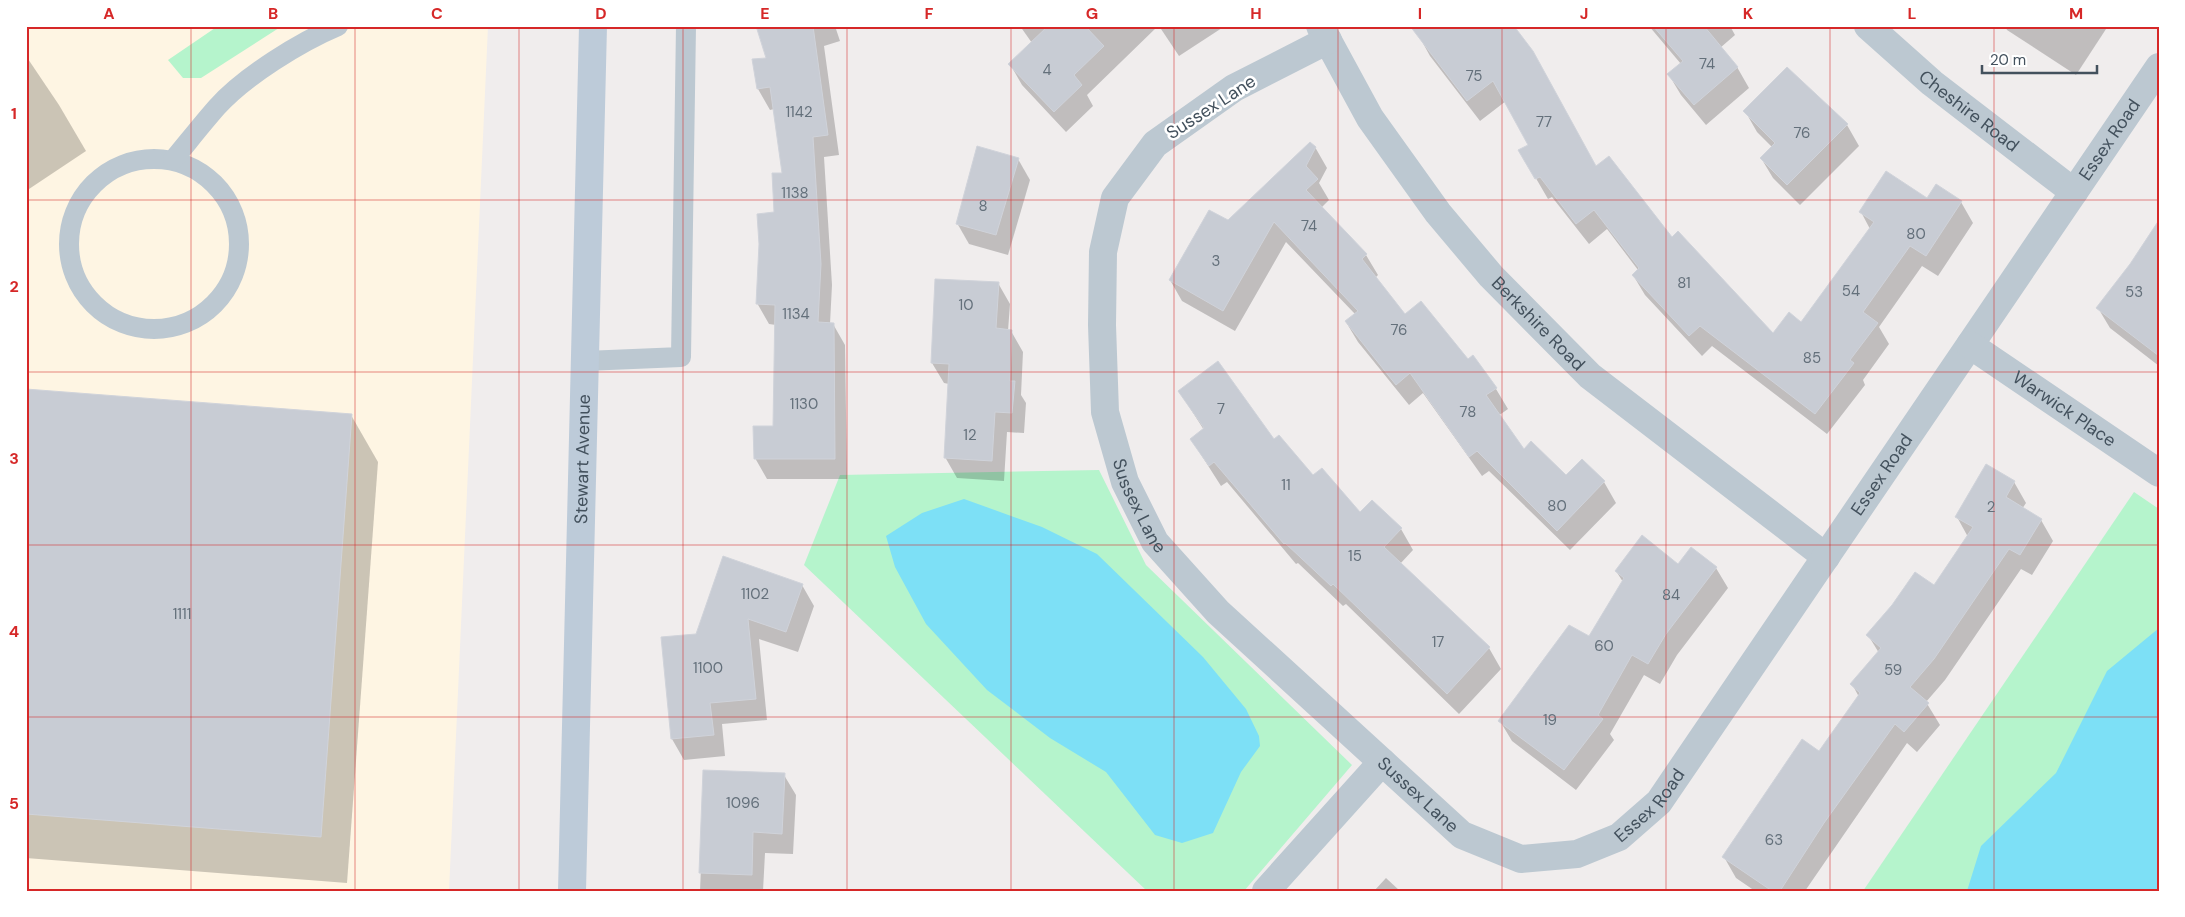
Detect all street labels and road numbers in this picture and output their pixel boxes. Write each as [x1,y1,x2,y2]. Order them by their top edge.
street label: Cheshire Road [1914,65,2024,157]
street label: Sussex Lane [1162,69,1260,145]
street label: Essex Road [2073,94,2146,185]
street label: Berkshire Road [1486,271,1590,376]
street label: Warwick Place [2008,365,2121,453]
street label: Stewart Avenue [569,394,596,524]
street label: Essex Road [1845,429,1918,520]
street label: Sussex Lane [1107,456,1171,558]
street label: Sussex Lane [1372,751,1464,838]
street label: Essex Road [1609,764,1690,848]

